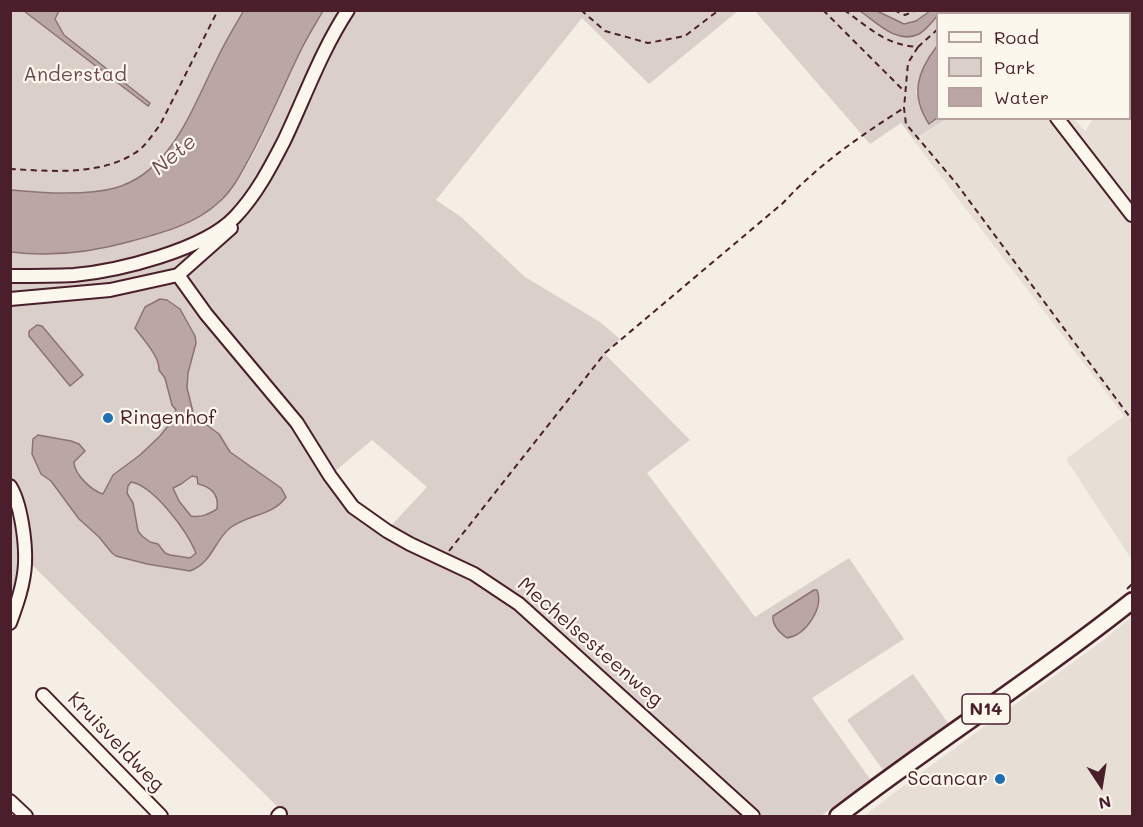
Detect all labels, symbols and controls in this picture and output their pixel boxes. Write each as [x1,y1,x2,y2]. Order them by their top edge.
legend [936,12,1131,120]
text: Road [994,25,1039,49]
text: Park [994,55,1035,79]
park label: Anderstad [23,63,127,87]
text: Water [994,85,1049,109]
water label: Nete [146,129,202,181]
place label: Ringenhof [120,406,216,430]
marker: Ringenhof [101,411,115,425]
street label: Mechelsesteenweg [512,572,668,712]
street label: Kruisveldweg [63,687,169,797]
road number: N14 [962,694,1010,724]
north arrow [1071,755,1131,815]
place label: Scancar [907,767,988,791]
marker: Scancar [993,772,1007,786]
text: N [1097,792,1113,815]

